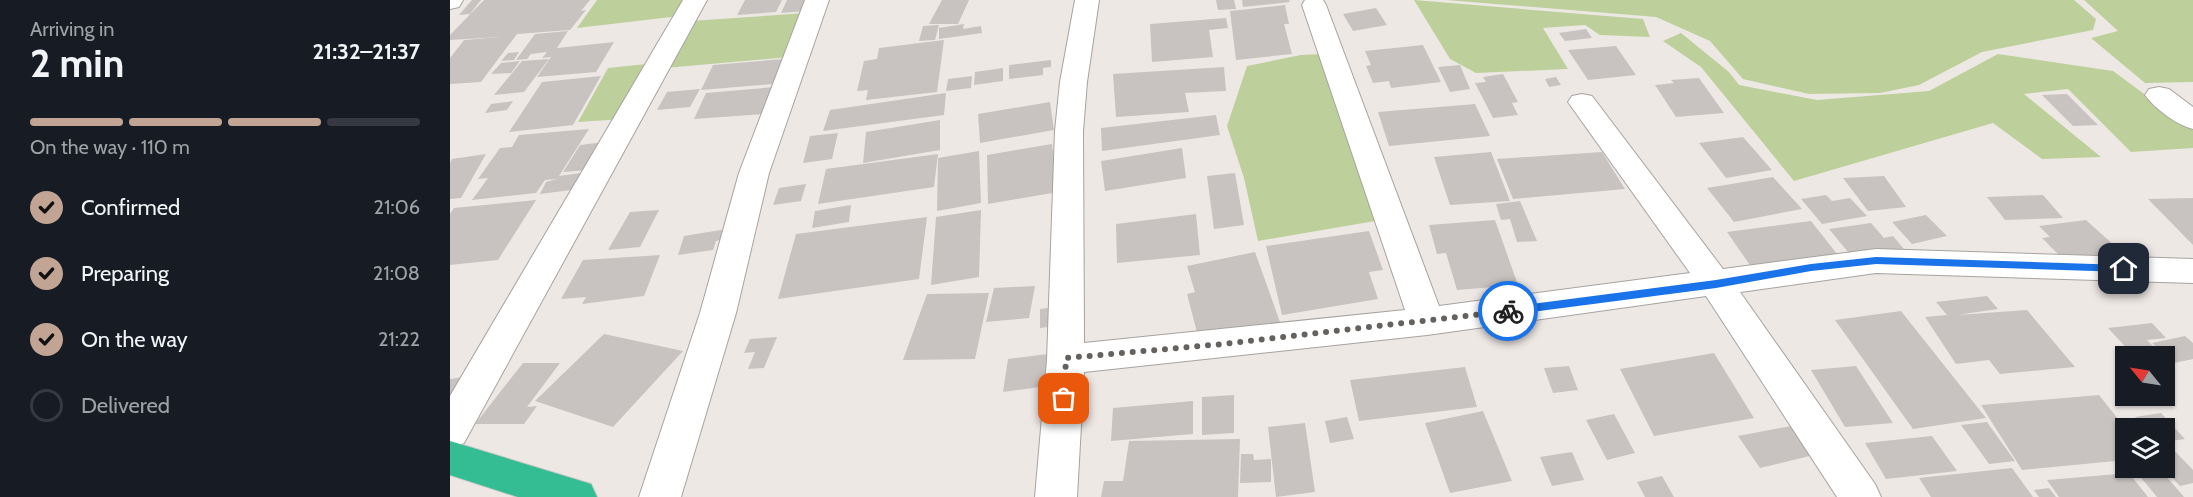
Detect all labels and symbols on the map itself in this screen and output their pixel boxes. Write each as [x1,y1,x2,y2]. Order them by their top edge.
pin [2098,243,2149,294]
courier [1478,281,1538,341]
north arrow [2115,346,2175,406]
pin [1038,373,1089,424]

